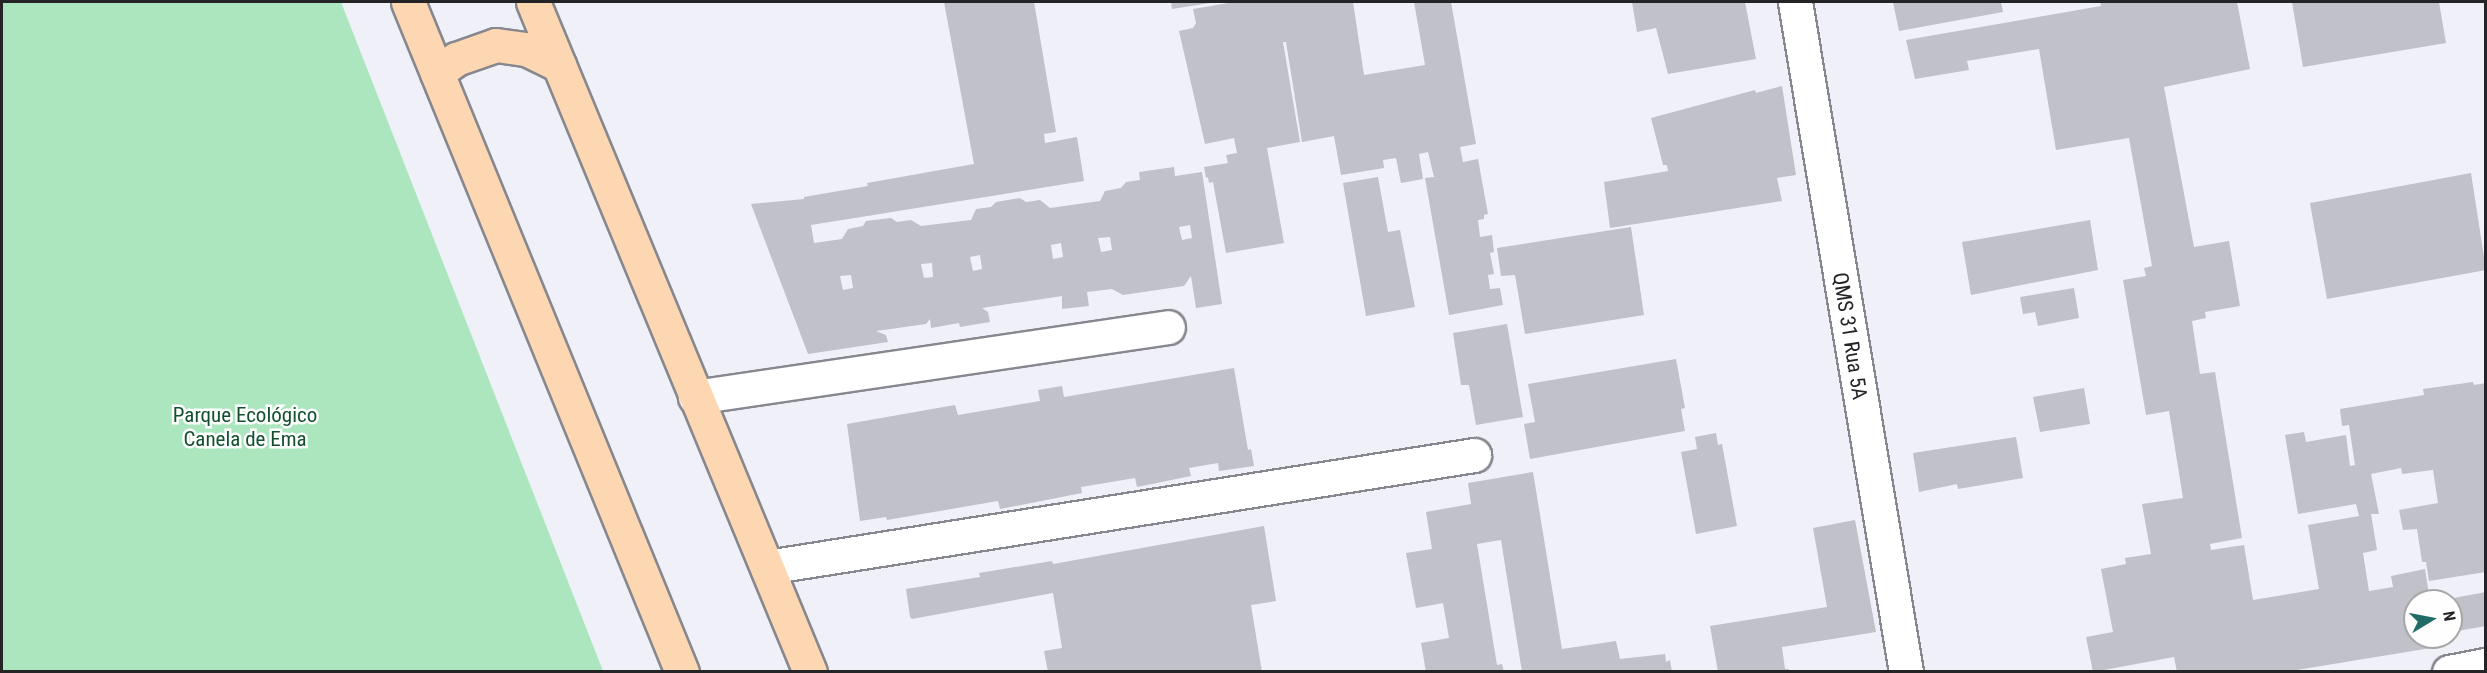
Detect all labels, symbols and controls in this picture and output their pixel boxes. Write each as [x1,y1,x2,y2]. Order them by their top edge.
street label: QMS 31 Rua 5A [1828,271,1872,401]
park label: Parque Ecológico Canela de Ema [173,402,317,452]
north arrow [2403,589,2463,649]
text: N [2439,610,2459,623]

